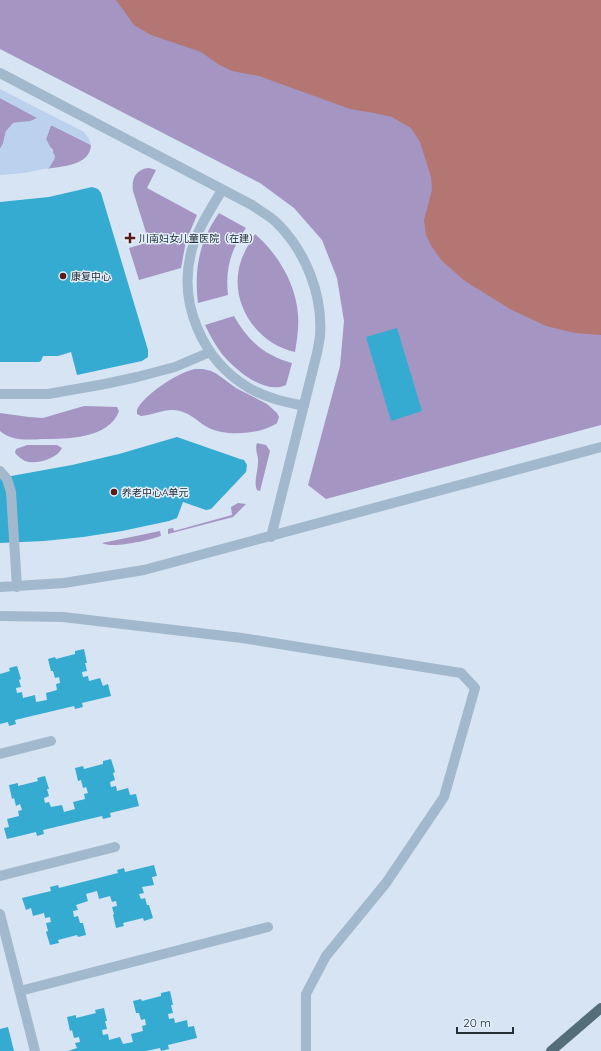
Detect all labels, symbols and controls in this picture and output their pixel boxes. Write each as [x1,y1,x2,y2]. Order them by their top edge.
marker: 川南妇女儿童医院（在建） [124,232,136,244]
place label: 川南妇女儿童医院（在建） [139,232,259,245]
place label: 康复中心 [71,270,111,283]
marker: 康复中心 [58,271,68,281]
place label: 养老中心A单元 [122,486,188,499]
marker: 养老中心A单元 [109,487,119,497]
scale bar [457,1009,513,1035]
text: 20 m [463,1015,491,1030]

